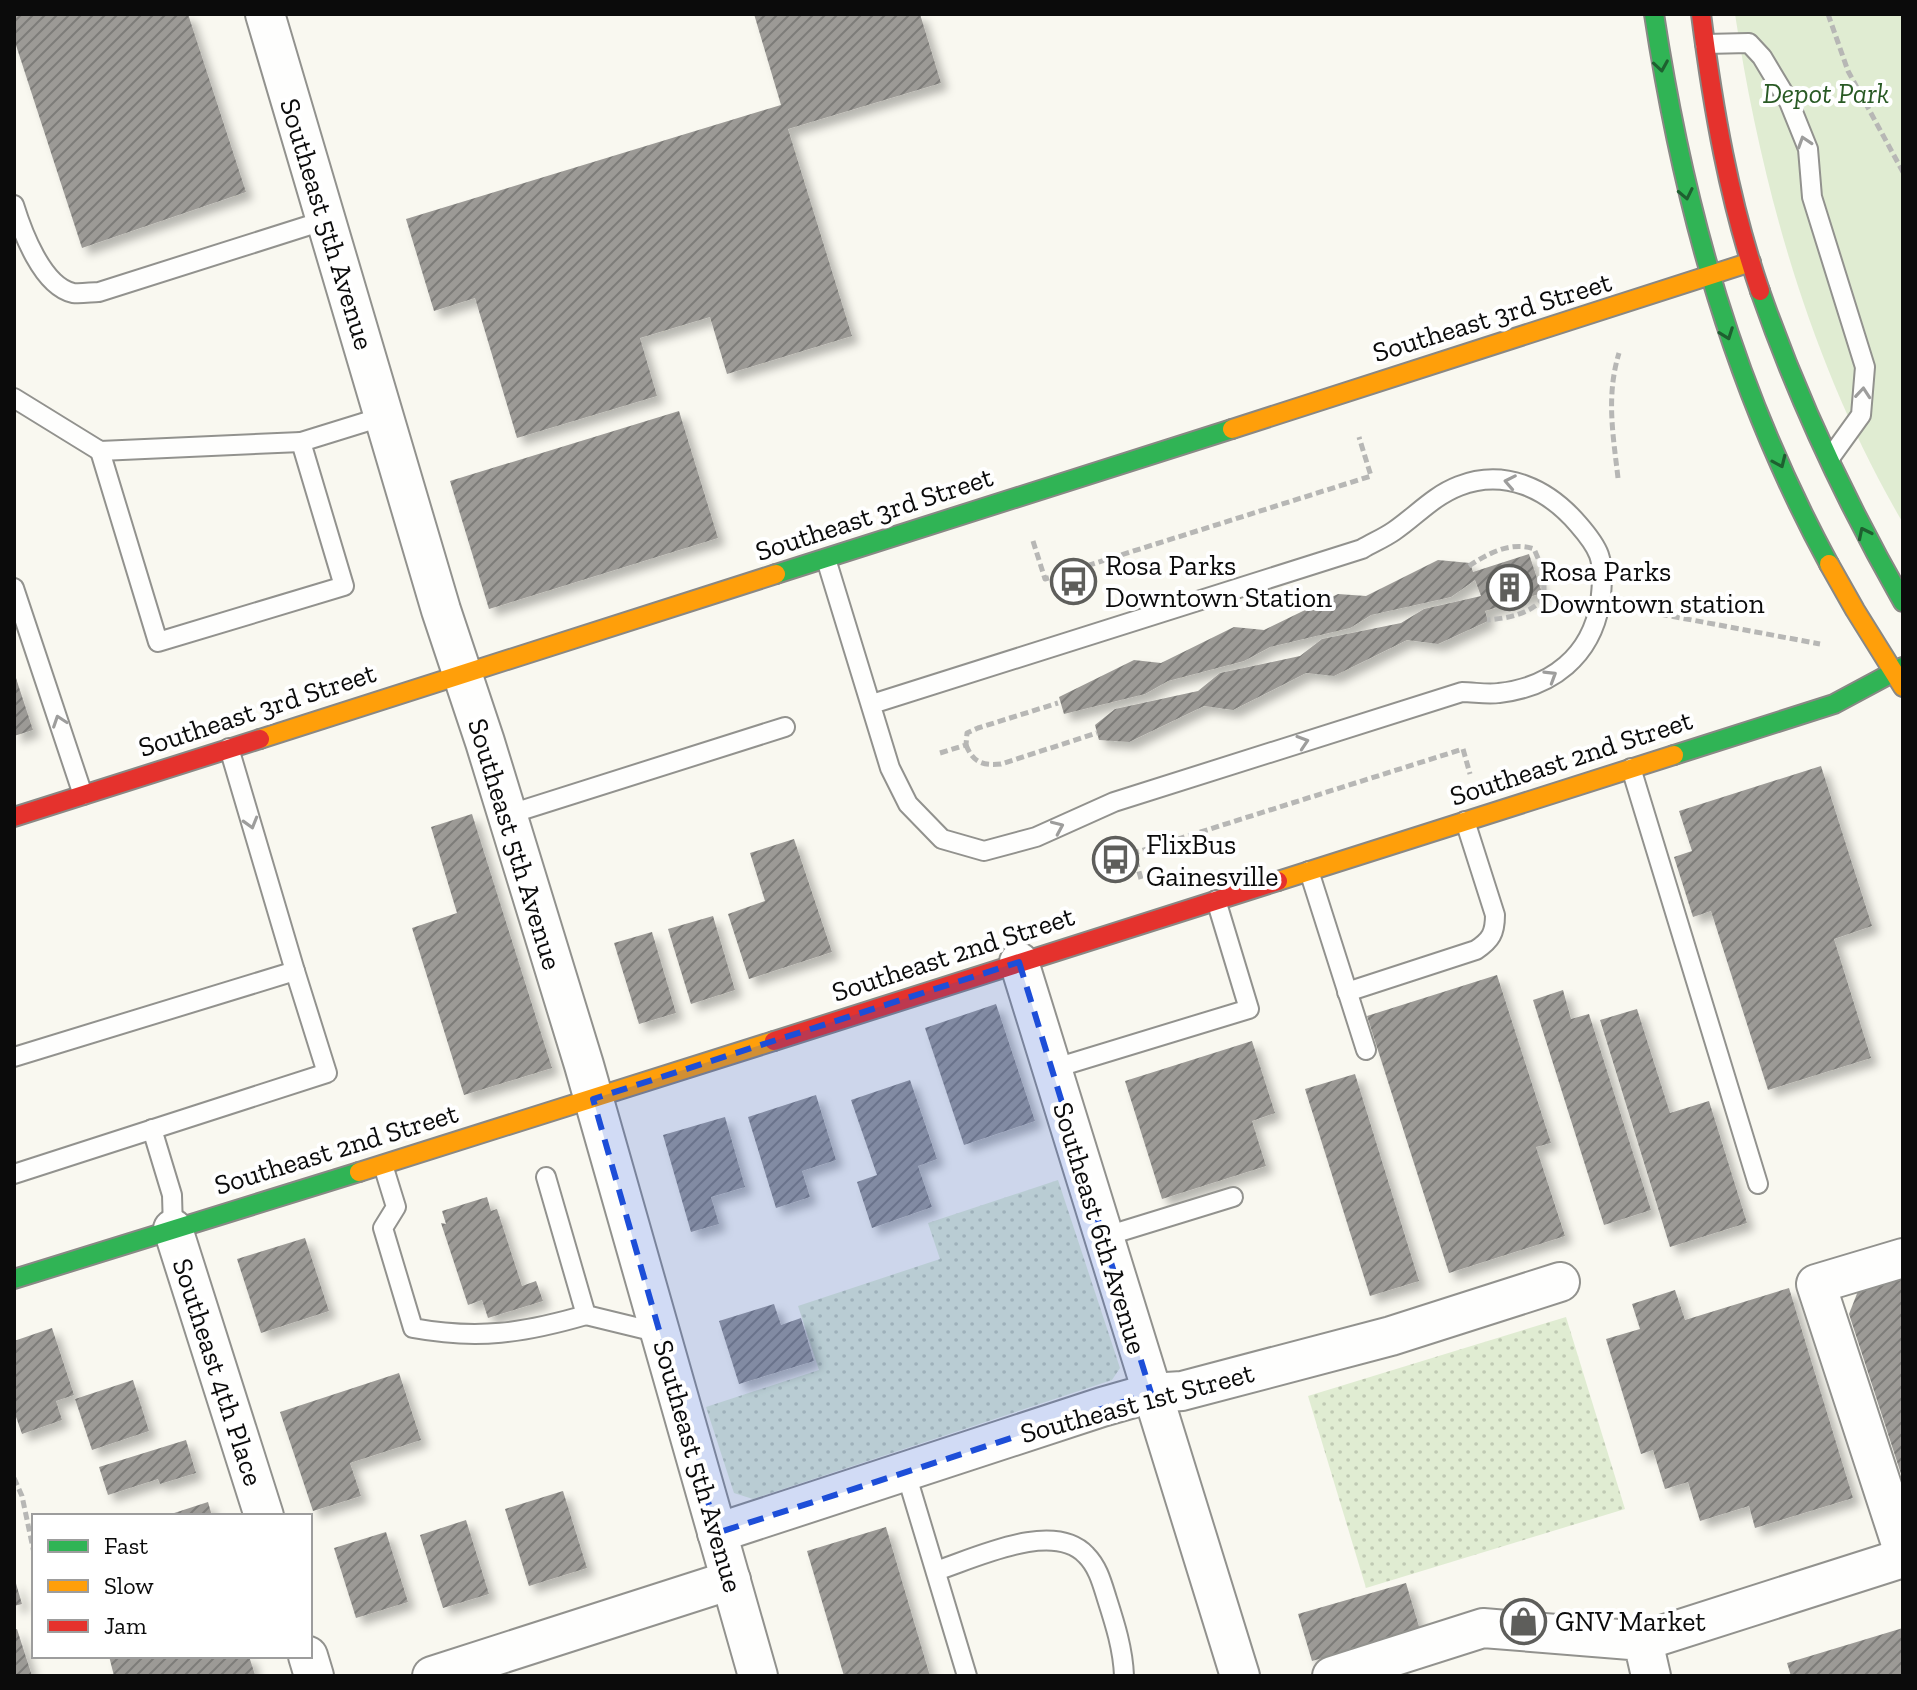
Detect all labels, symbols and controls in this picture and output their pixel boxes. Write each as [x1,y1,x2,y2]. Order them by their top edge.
one-way arrow [1652,59,1669,73]
park label: Depot Park [1763,77,1889,110]
street label: Southeast 5th Avenue [273,94,381,354]
one-way arrow [1798,136,1814,150]
one-way arrow [1677,187,1694,201]
street label: Southeast 3rd Street [1369,265,1616,369]
one-way arrow [1718,326,1734,340]
one-way arrow [1854,386,1871,399]
one-way arrow [1770,454,1786,468]
street label: Southeast 3rd Street [751,460,997,568]
one-way arrow [1503,474,1517,491]
one-way arrow [1858,526,1874,541]
place label: Rosa Parks Downtown Station [1105,549,1332,614]
place label: Rosa Parks Downtown station [1540,555,1764,620]
bus stop icon: Rosa Parks Downtown Station [1050,557,1098,605]
building icon: Rosa Parks Downtown station [1485,563,1533,611]
street label: Southeast 3rd Street [134,656,380,764]
one-way arrow [1542,670,1557,685]
street label: Southeast 2nd Street [1446,703,1697,813]
street label: Southeast 5th Avenue [461,714,569,974]
one-way arrow [52,715,68,729]
one-way arrow [1296,735,1309,751]
one-way arrow [242,816,258,829]
one-way arrow [1049,821,1064,837]
place label: FlixBus Gainesville [1146,828,1278,893]
bus stop icon: FlixBus Gainesville [1091,836,1139,884]
street label: Southeast 2nd Street [828,899,1079,1009]
street label: Southeast 2nd Street [210,1096,462,1202]
street label: Southeast 6th Avenue [1046,1098,1154,1358]
street label: Southeast 4th Place [166,1254,270,1490]
street label: Southeast 5th Avenue [646,1336,750,1596]
street label: Southeast 1st Street [1017,1356,1258,1450]
legend [32,1514,312,1658]
text: Fast [104,1531,148,1560]
text: Slow [104,1571,154,1600]
shop icon: GNV Market [1500,1597,1548,1645]
place label: GNV Market [1555,1605,1706,1638]
text: Jam [104,1611,147,1640]

